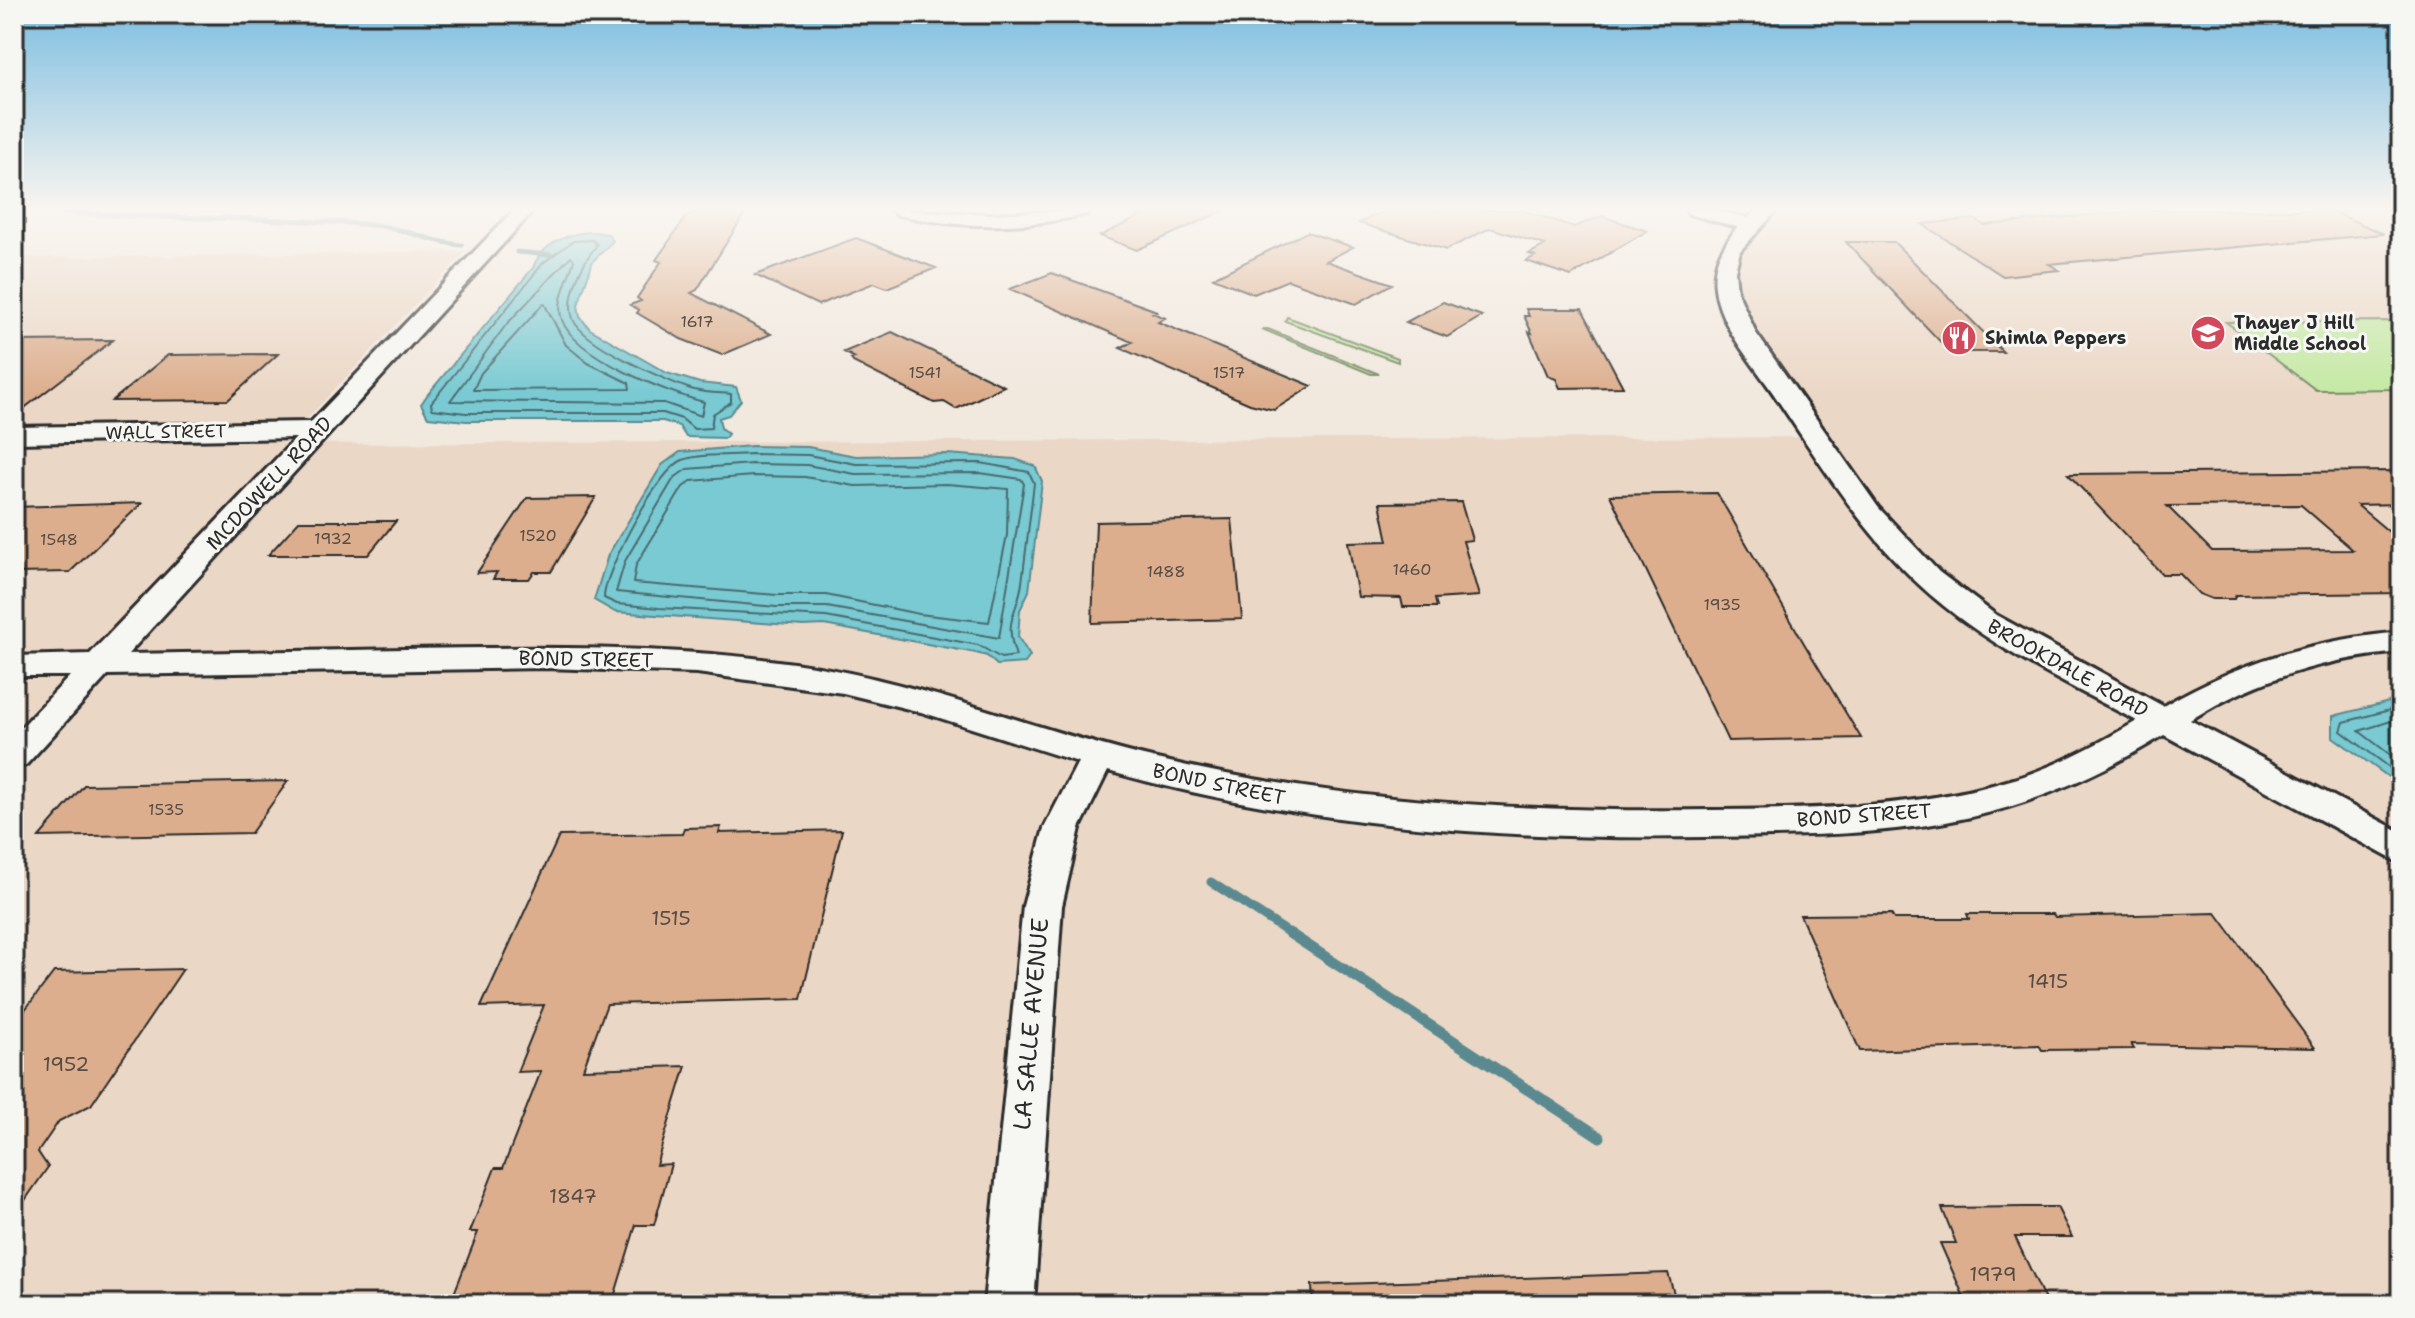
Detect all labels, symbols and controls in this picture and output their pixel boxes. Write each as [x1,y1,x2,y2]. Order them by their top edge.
house number: 1617 [680,311,714,332]
place label: Thayer J Hill Middle School [2234,311,2366,356]
school or university icon: Thayer J Hill Middle School [2189,314,2227,352]
restaurant icon: Shimla Peppers [1940,319,1978,357]
place label: Shimla Peppers [1985,326,2126,350]
house number: 1541 [909,362,941,383]
house number: 1517 [1213,362,1245,383]
street label: MCDOWELL ROAD [200,411,338,555]
street label: WALL STREET [105,419,227,445]
house number: 1520 [519,525,557,546]
house number: 1932 [314,528,352,549]
house number: 1548 [40,529,78,550]
house number: 1460 [1393,559,1431,580]
house number: 1488 [1147,561,1185,582]
house number: 1935 [1704,594,1741,615]
street label: BROOKDALE ROAD [1983,613,2153,723]
street label: BOND STREET [518,645,654,673]
street label: BOND STREET [1150,757,1288,811]
street label: BOND STREET [1796,797,1932,833]
house number: 1535 [148,799,184,820]
house number: 1515 [651,905,691,931]
street label: LA SALLE AVENUE [1006,917,1056,1131]
house number: 1415 [2028,968,2068,994]
house number: 1952 [43,1051,89,1077]
house number: 1847 [549,1183,597,1209]
house number: 1979 [1969,1261,2017,1287]

